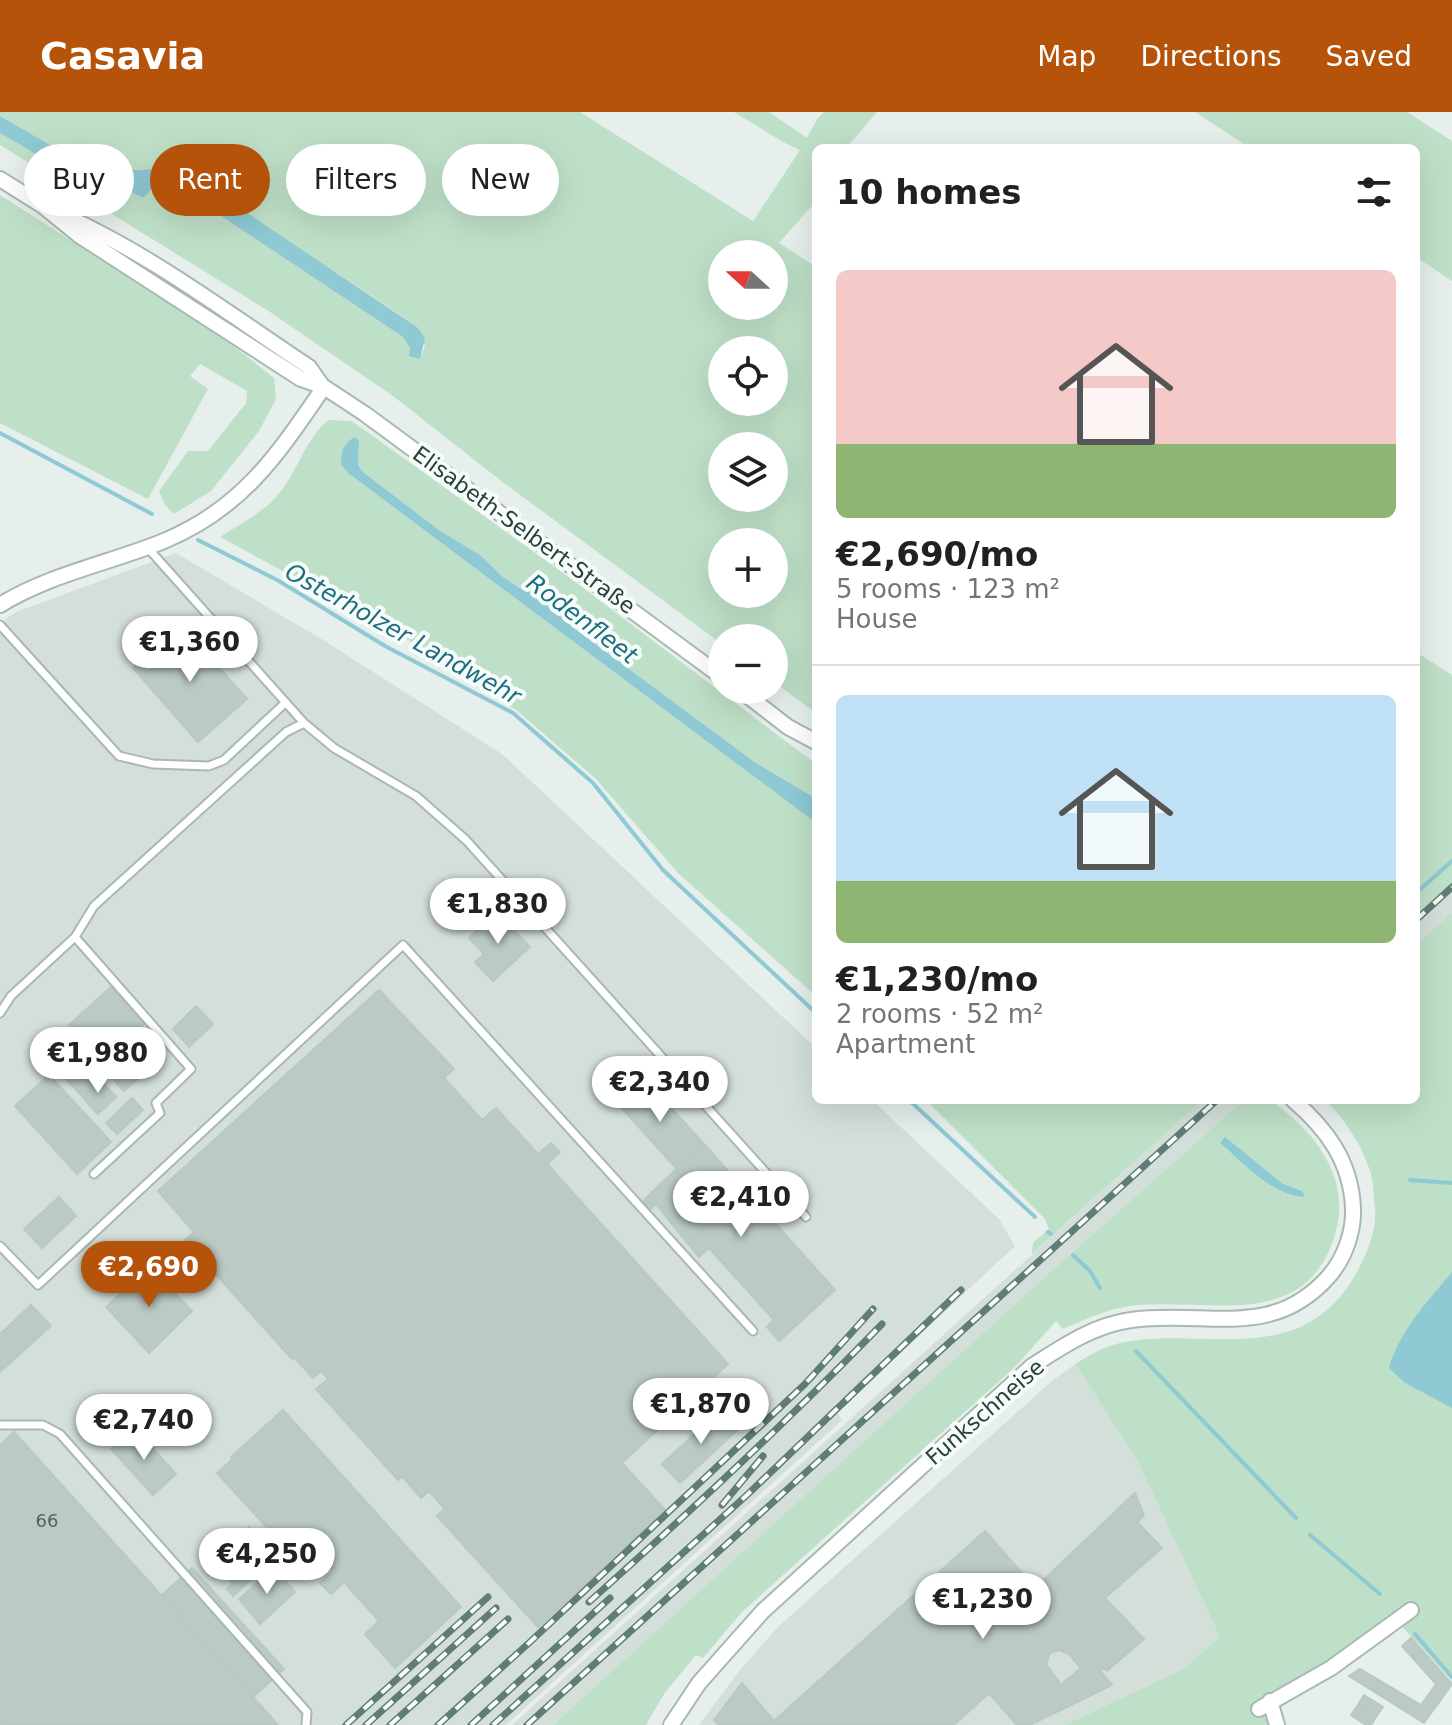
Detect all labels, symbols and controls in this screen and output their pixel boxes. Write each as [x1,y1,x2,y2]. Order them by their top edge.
text: Casavia [40,34,205,78]
text: Map [1037,40,1096,73]
text: Directions [1140,40,1281,73]
text: Saved [1325,40,1412,73]
chip: Buy [24,144,134,216]
chip: Rent [150,144,270,216]
chip: Filters [286,144,426,216]
chip: New [442,144,559,216]
icon: filters [1352,170,1396,214]
text: 10 homes [836,172,1021,212]
north arrow [708,240,788,320]
map controls [708,240,788,704]
icon: home [1044,322,1188,466]
button: locate [708,336,788,416]
button: layers [708,432,788,512]
street label: Elisabeth-Selbert-Straße [408,441,640,619]
button: + [708,528,788,608]
text: €2,690/mo [836,534,1038,574]
water label: Osterholzer Landwehr [280,558,527,711]
water label: Rodenfleet [521,568,644,671]
text: 5 rooms · 123 m² [836,574,1060,604]
text: House [836,604,917,634]
pin: €1,360 [125,616,255,684]
button: − [708,624,788,704]
text: €1,360 [140,627,240,657]
icon: home [1044,747,1188,891]
pin: €1,830 [433,878,563,946]
text: €1,830 [448,889,548,919]
text: €1,230/mo [836,959,1038,999]
text: 2 rooms · 52 m² [836,999,1044,1029]
pin: €1,980 [33,1027,163,1095]
text: Apartment [836,1029,975,1059]
text: €1,980 [48,1038,148,1068]
pin: €2,340 [595,1056,725,1124]
text: €2,340 [610,1067,710,1097]
pin: €2,410 [676,1171,806,1239]
text: €2,410 [691,1182,791,1212]
pin: €2,690 [84,1241,214,1309]
text: €2,690 [99,1252,199,1282]
street label: Funkschneise [921,1354,1049,1470]
pin: €1,870 [636,1378,766,1446]
text: €1,870 [651,1389,751,1419]
pin: €2,740 [79,1394,209,1462]
text: €2,740 [94,1405,194,1435]
house number: 66 [36,1510,58,1531]
pin: €4,250 [202,1528,332,1596]
text: €4,250 [217,1539,317,1569]
pin: €1,230 [918,1573,1048,1641]
text: €1,230 [933,1584,1033,1614]

